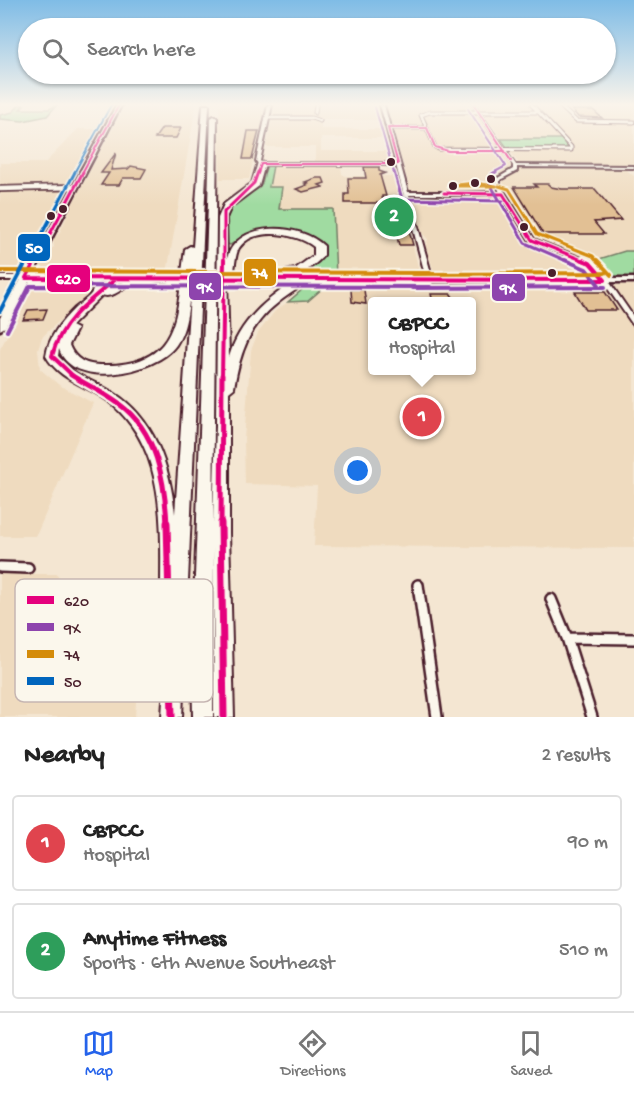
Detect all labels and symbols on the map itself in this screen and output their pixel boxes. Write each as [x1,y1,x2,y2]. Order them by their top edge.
unlabelled marker [385,156,397,168]
unlabelled marker [485,173,497,185]
unlabelled marker [469,177,481,189]
unlabelled marker [447,180,459,192]
pin: 2 [374,194,414,240]
unlabelled marker [57,203,69,215]
unlabelled marker [45,210,57,222]
unlabelled marker [518,221,530,233]
line badge: 50 [17,233,51,262]
text: 50 [25,241,43,260]
line badge: 74 [243,258,277,287]
line badge: 620 [46,264,91,293]
text: 74 [251,266,268,285]
unlabelled marker [546,267,558,279]
text: 620 [55,272,81,291]
line badge: 9X [188,272,222,301]
line badge: 9X [491,273,526,302]
text: 9X [196,280,215,299]
text: 9X [499,281,518,300]
pin: 1 [402,394,442,440]
your location [343,456,372,485]
legend [15,579,213,702]
text: 620 [64,594,89,613]
text: 9X [63,621,81,640]
text: 74 [63,648,80,667]
text: 50 [64,675,82,694]

